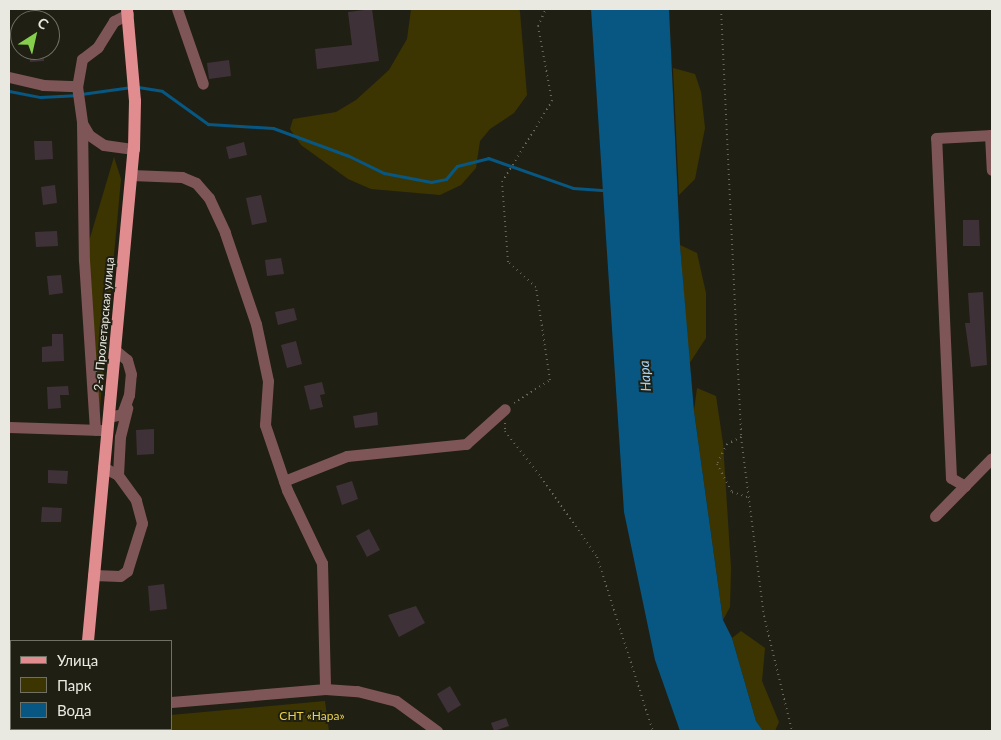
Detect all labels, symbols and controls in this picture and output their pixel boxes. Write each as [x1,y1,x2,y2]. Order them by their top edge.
north arrow [10,10,60,60]
text: С [35,13,52,33]
street label: 2-я Пролетарская улица [91,257,117,391]
water label: Нара [636,360,654,392]
legend [10,640,172,730]
text: Улица [57,651,98,669]
text: Парк [57,676,91,694]
text: Вода [57,701,92,719]
park label: СНТ «Нара» [279,709,345,723]

